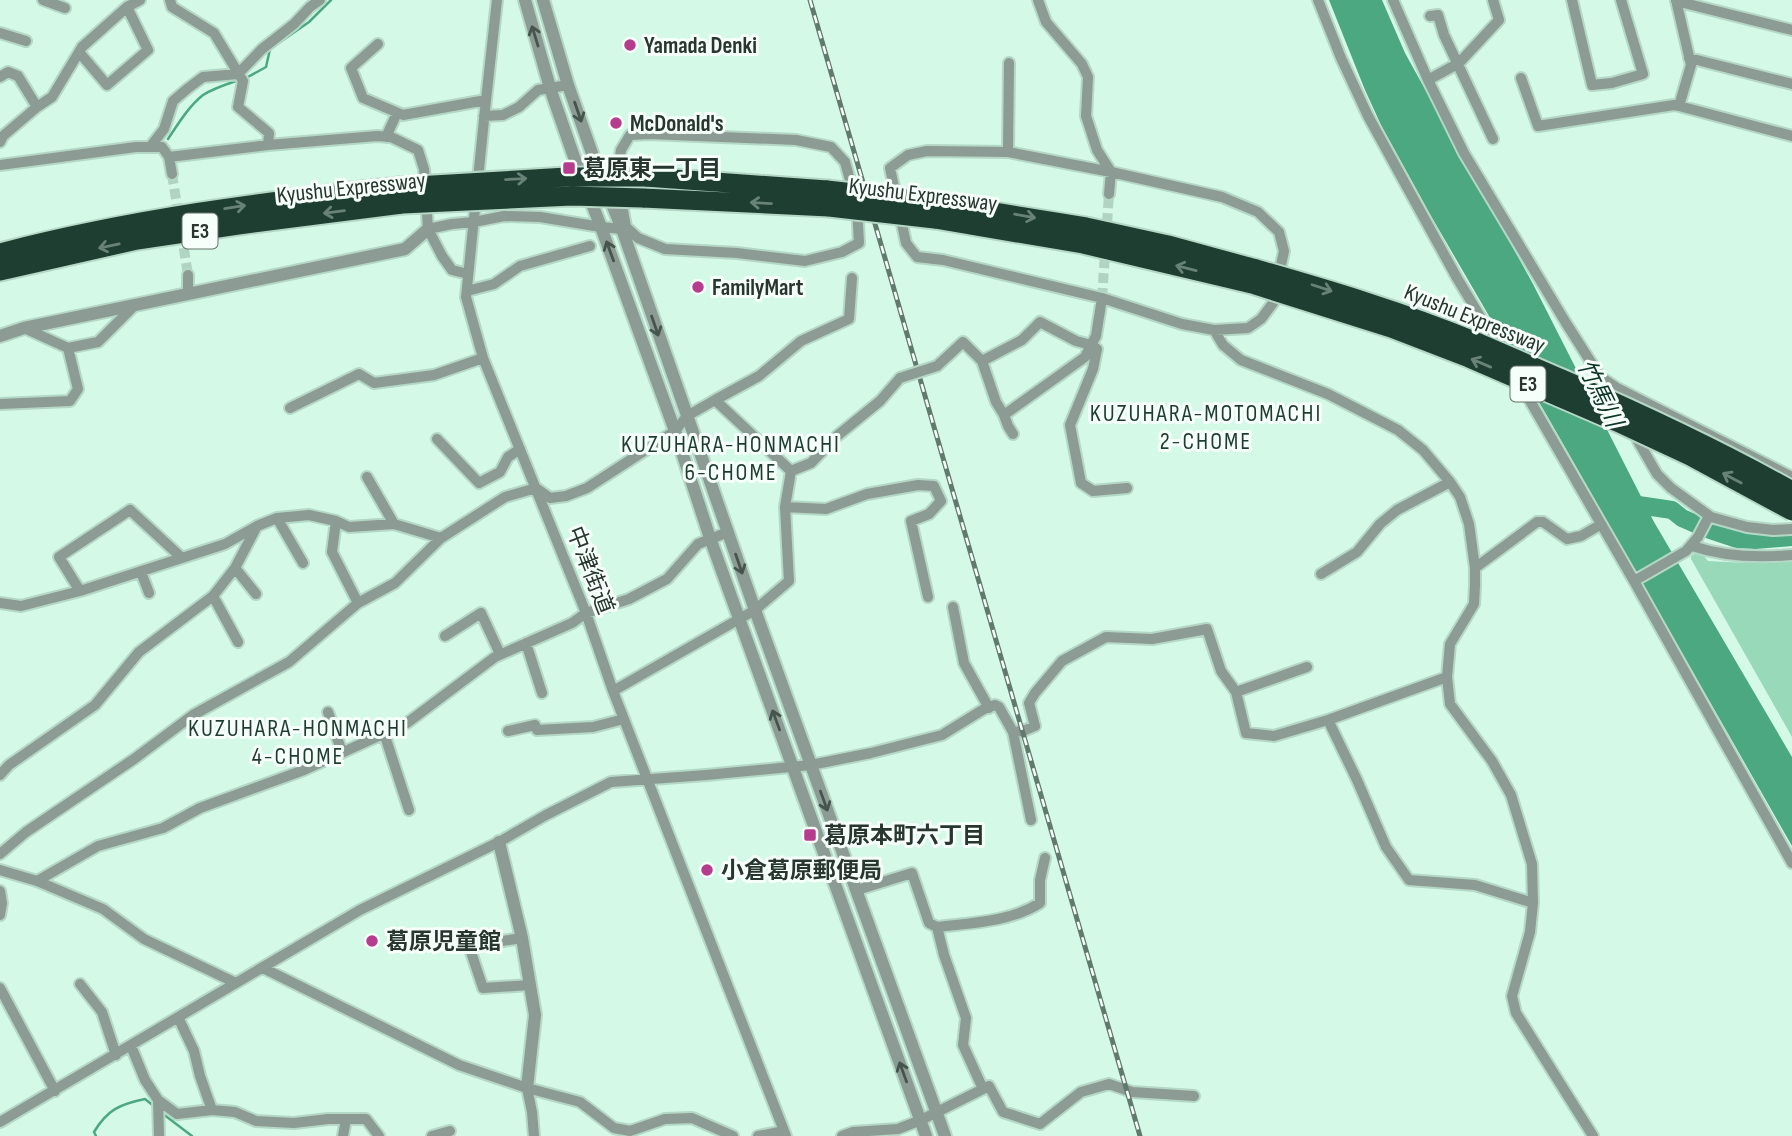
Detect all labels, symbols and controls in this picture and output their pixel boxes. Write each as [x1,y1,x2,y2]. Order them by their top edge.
one-way arrow [528,26,541,48]
place label: Yamada Denki [644,32,757,60]
marker: Yamada Denki [622,37,638,53]
one-way arrow [572,101,585,123]
place label: McDonald's [630,110,724,138]
marker: McDonald's [608,115,624,131]
place label: 葛原東一丁目 [583,155,721,183]
marker: 葛原東一丁目 [561,160,577,176]
street label: Kyushu Expressway [275,166,427,210]
street label: Kyushu Expressway [847,172,999,218]
one-way arrow [504,173,527,186]
one-way arrow [750,196,773,209]
one-way arrow [223,200,246,213]
one-way arrow [323,206,346,219]
one-way arrow [1013,210,1035,224]
road number: E3 [182,214,218,248]
one-way arrow [98,240,121,254]
one-way arrow [603,241,615,263]
one-way arrow [1175,261,1198,274]
place label: FamilyMart [712,274,804,302]
street label: Kyushu Expressway [1400,278,1549,360]
marker: FamilyMart [690,279,706,295]
one-way arrow [1310,283,1332,295]
one-way arrow [650,314,662,336]
water label: 竹馬川 [1571,355,1630,435]
one-way arrow [1470,356,1492,369]
road number: E3 [1510,366,1546,402]
district label: KUZUHARA-MOTOMACHI 2-CHOME [1090,399,1322,456]
district label: KUZUHARA-HONMACHI 6-CHOME [621,430,841,487]
one-way arrow [1722,471,1743,484]
street label: 中津街道 [561,522,620,618]
one-way arrow [734,552,746,574]
one-way arrow [769,709,781,731]
district label: KUZUHARA-HONMACHI 4-CHOME [188,714,408,771]
one-way arrow [819,789,832,811]
place label: 葛原本町六丁目 [824,822,985,850]
marker: 葛原本町六丁目 [802,827,818,843]
place label: 小倉葛原郵便局 [721,857,882,885]
marker: 小倉葛原郵便局 [699,862,715,878]
place label: 葛原児童館 [386,928,501,956]
marker: 葛原児童館 [364,933,380,949]
one-way arrow [896,1061,908,1083]

